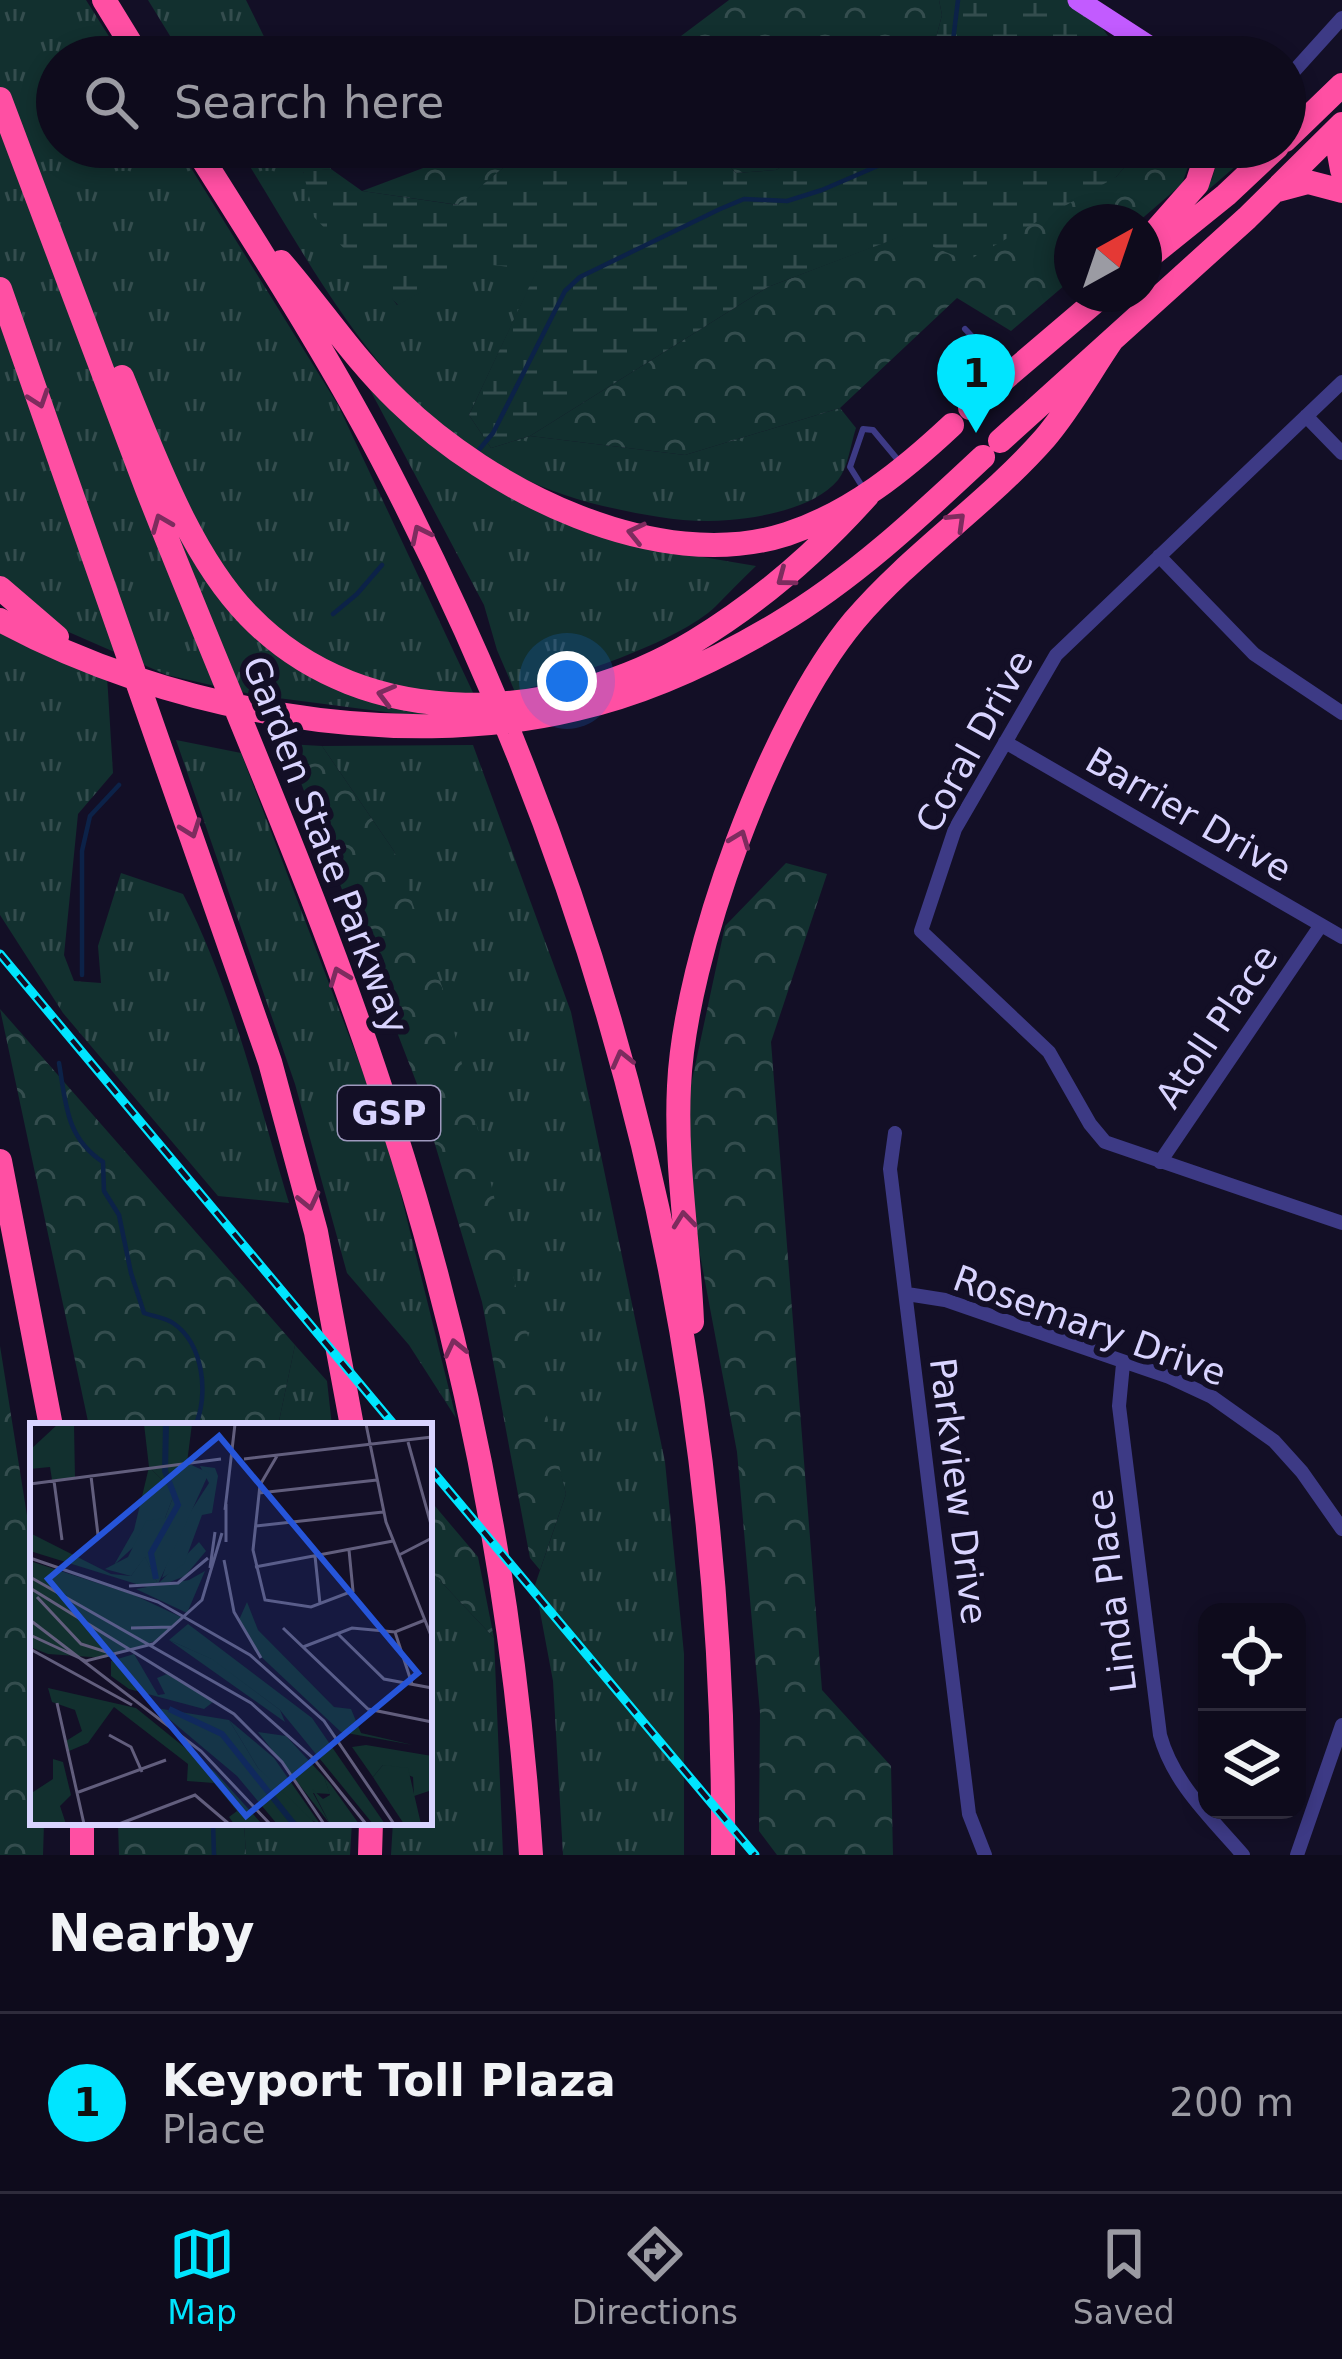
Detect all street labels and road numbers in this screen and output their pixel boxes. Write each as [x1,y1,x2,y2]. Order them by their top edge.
street label: Coral Drive [908,643,1041,839]
street label: Garden State Parkway [235,651,416,1040]
street label: Barrier Drive [1079,739,1299,890]
street label: Atoll Place [1147,937,1286,1115]
road number: GSP [338,1086,440,1140]
street label: Rosemary Drive [948,1257,1232,1394]
street label: Parkview Drive [922,1355,995,1627]
street label: Linda Place [1079,1487,1144,1695]

